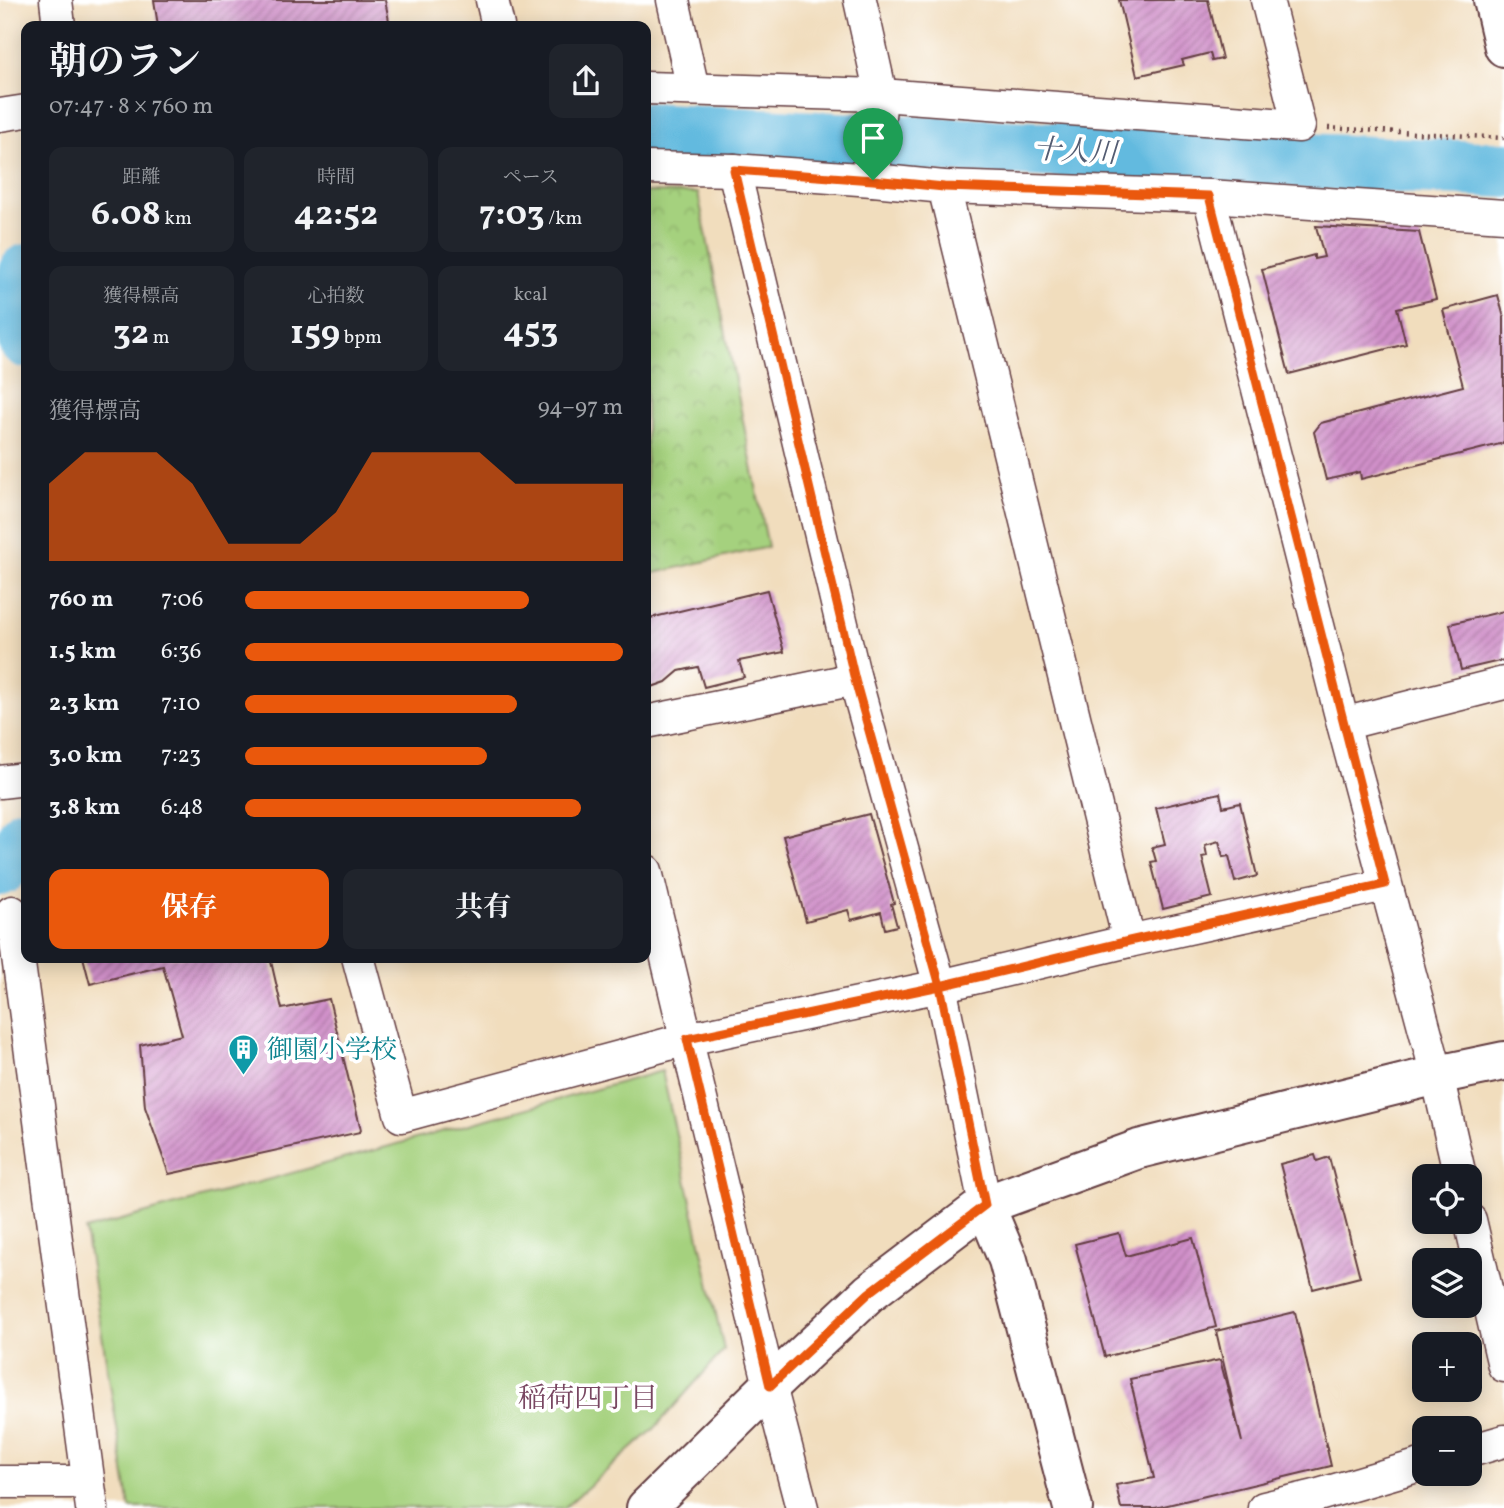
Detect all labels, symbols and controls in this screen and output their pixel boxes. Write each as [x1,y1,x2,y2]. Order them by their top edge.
text: 朝のラン [49,38,201,91]
button: share [549,44,623,118]
text: 07:47 · 8 × 760 m [49,91,213,123]
pin [843,108,903,180]
icon: arrive [854,119,892,157]
water label: 十人川 [1032,131,1121,174]
text: 距離 [122,165,160,191]
text: 時間 [317,165,355,191]
text: ペース [503,165,559,191]
text: 6.08 [91,191,161,239]
text: 42:52 [294,191,378,239]
text: 7:03 [479,191,545,239]
text: km [161,206,192,232]
text: /km [545,206,582,232]
text: kcal [514,282,548,308]
text: 獲得標高 [103,284,179,310]
text: 心拍数 [307,284,365,310]
text: 453 [503,308,558,356]
text: 32 [113,310,149,358]
text: 159 [290,310,340,358]
text: m [149,325,170,351]
text: bpm [340,325,382,351]
text: 94–97 m [538,392,623,424]
text: 獲得標高 [49,396,141,428]
text: 760 m [49,584,113,616]
text: 7:06 [161,584,203,616]
text: 1.5 km [49,636,116,668]
text: 6:36 [161,636,202,668]
text: 2.3 km [49,688,120,720]
text: 7:10 [161,688,200,720]
text: 3.0 km [49,740,122,772]
text: 7:23 [161,740,201,772]
text: 3.8 km [49,792,121,824]
text: 6:48 [161,792,203,824]
button: 保存 [49,869,329,949]
button: 共有 [343,869,623,949]
building icon: 御園小学校 [227,1032,261,1076]
place label: 御園小学校 [267,1033,397,1069]
map controls [1412,1164,1482,1486]
button: locate [1412,1164,1482,1234]
button: layers [1412,1248,1482,1318]
button: + [1412,1332,1482,1402]
district label: 稲荷四丁目 [518,1380,658,1419]
button: − [1412,1416,1482,1486]

